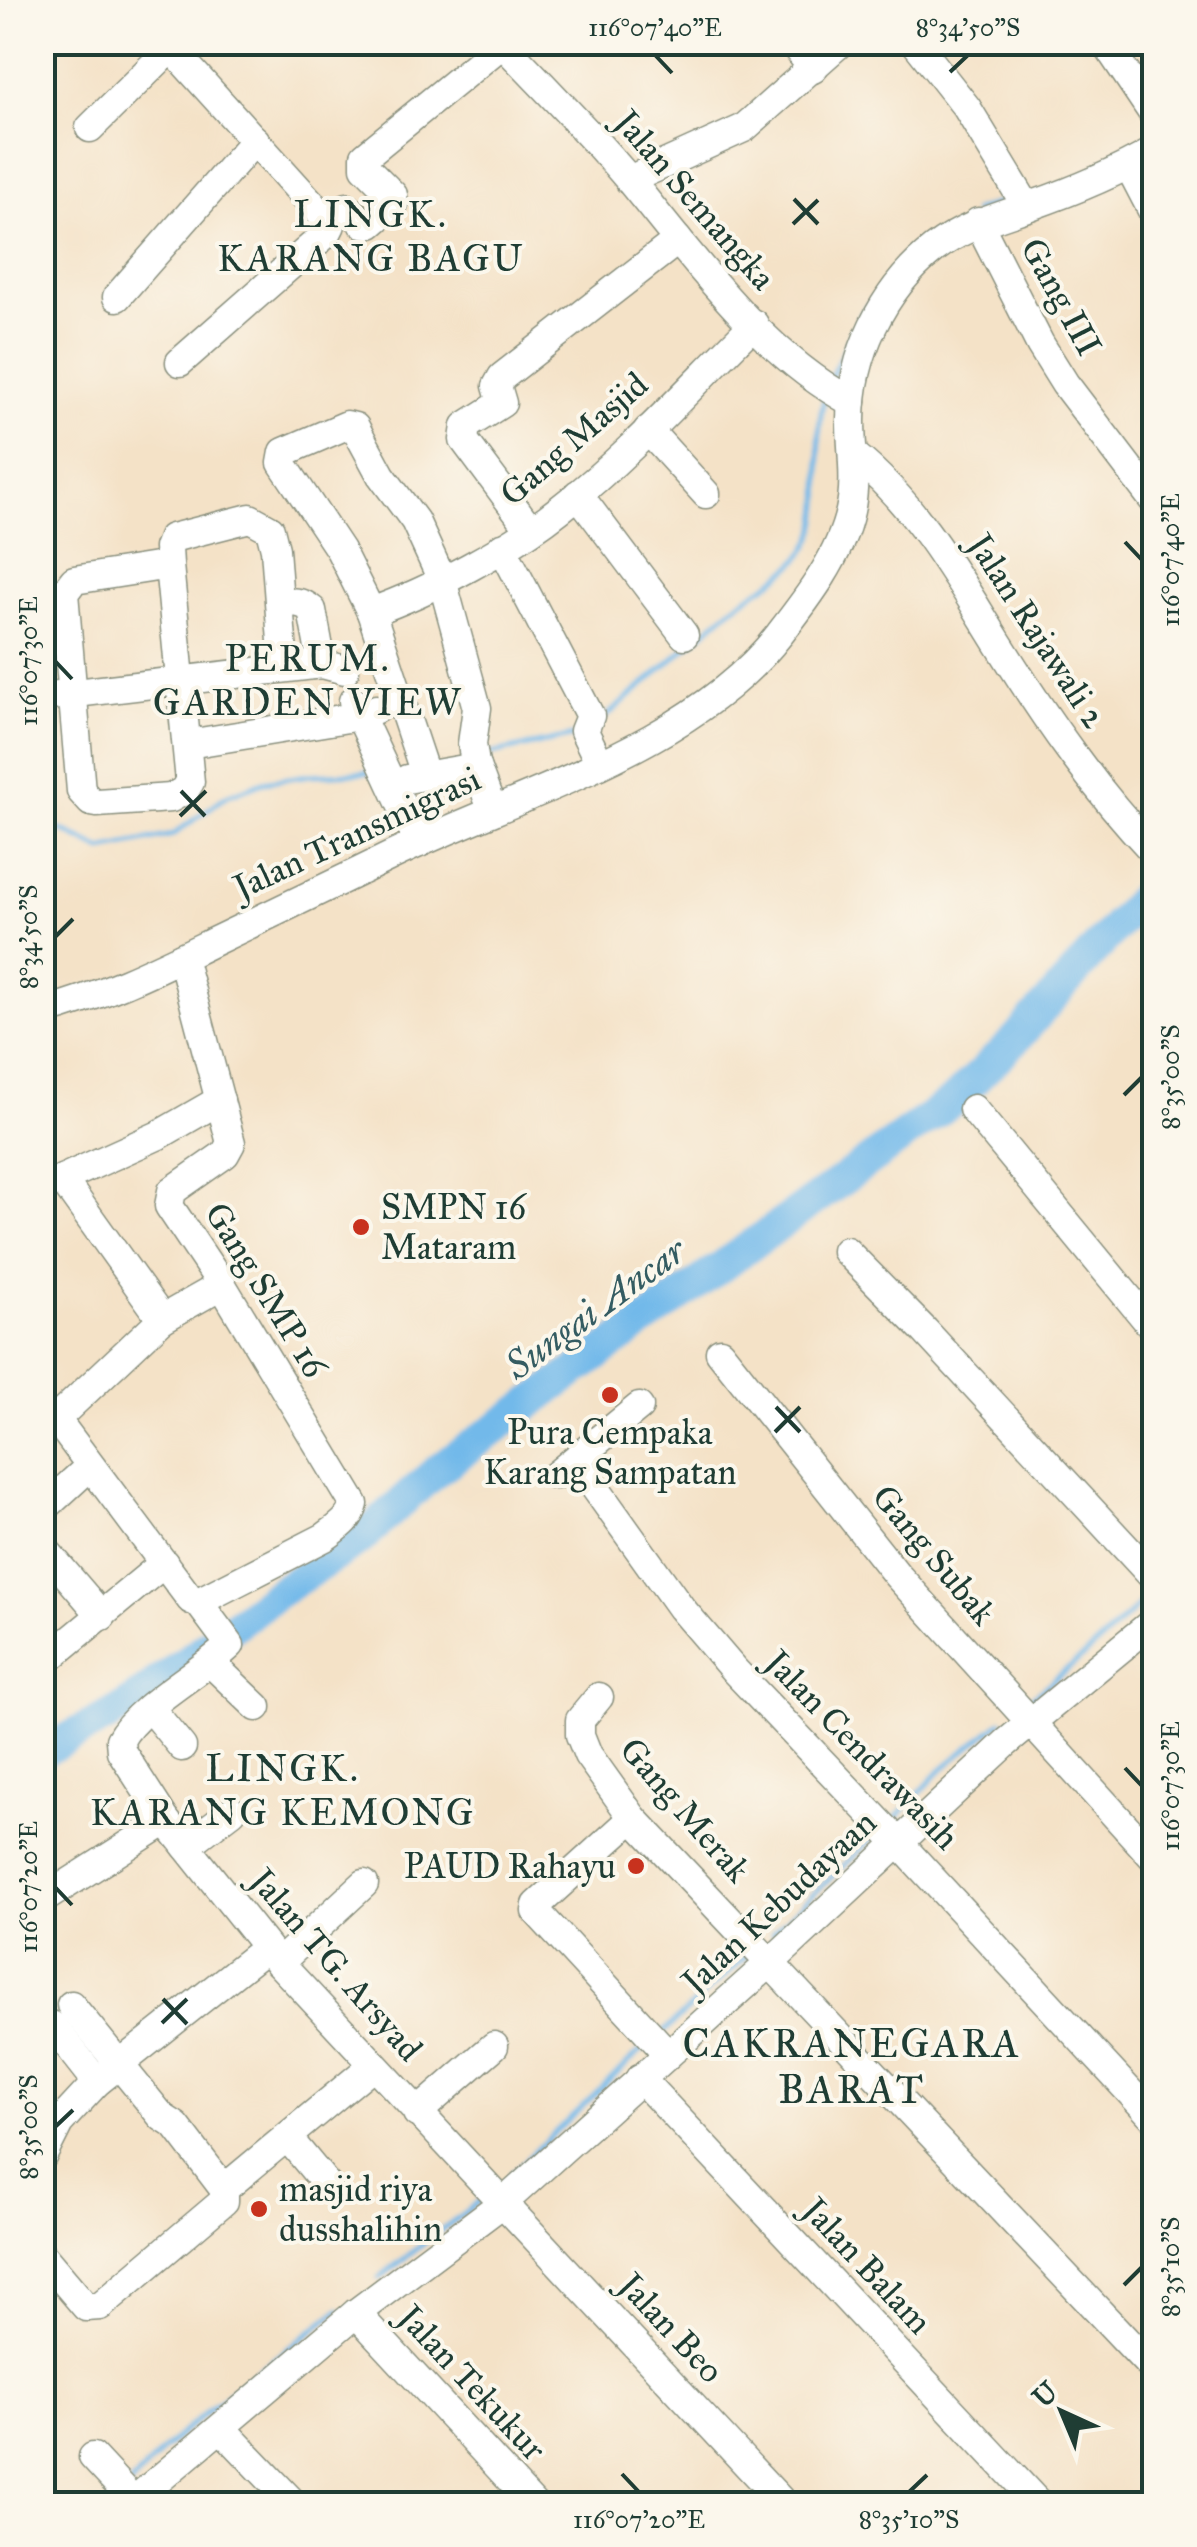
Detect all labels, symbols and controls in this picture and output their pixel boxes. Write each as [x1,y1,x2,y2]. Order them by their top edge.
text: 116°07'40"E [588,12,722,43]
text: 8°34'50"S [916,12,1020,43]
street label: Jalan Semangka [603,98,785,299]
district label: LINGK. KARANG BAGU [217,191,525,281]
street label: Gang III [1011,231,1111,363]
street label: Gang Masjid [491,363,657,515]
text: 116°07'40"E [1155,493,1186,627]
street label: Jalan Rajawali 2 [956,522,1116,737]
text: 116°07'30"E [13,596,44,726]
district label: PERUM. GARDEN VIEW [153,635,463,725]
street label: Jalan Transmigrasi [223,757,488,911]
text: 8°34'50"S [13,885,44,989]
text: 8°35'00"S [1155,1024,1186,1130]
place label: SMPN 16 Mataram [381,1186,527,1269]
street label: Gang SMP 16 [195,1194,337,1386]
marker: SMPN 16 Mataram [350,1216,372,1238]
water label: Sungai Ancar [495,1226,696,1389]
marker: Pura Cempaka Karang Sampatan [599,1384,621,1406]
place label: Pura Cempaka Karang Sampatan [483,1411,737,1494]
street label: Gang Subak [863,1476,1006,1634]
street label: Jalan Cendrawasih [753,1638,968,1859]
text: 116°07'30"E [1155,1721,1186,1851]
street label: Gang Merak [611,1729,760,1892]
district label: LINGK. KARANG KEMONG [90,1745,476,1835]
street label: Jalan Kebudayaan [670,1801,885,2006]
text: 116°07'20"E [13,1821,44,1953]
place label: PAUD Rahayu [404,1845,616,1888]
marker: PAUD Rahayu [625,1855,647,1877]
street label: Jalan TG. Arsyad [238,1857,432,2070]
district label: CAKRANEGARA BARAT [683,2019,1021,2114]
text: 8°35'00"S [13,2074,44,2180]
place label: masjid riya dusshalihin [279,2168,442,2251]
street label: Jalan Balam [790,2186,941,2343]
marker: masjid riya dusshalihin [248,2198,270,2220]
text: 8°35'10"S [1155,2217,1186,2317]
street label: Jalan Beo [607,2261,733,2392]
street label: Jalan Tekukur [386,2293,556,2470]
north arrow [1012,2362,1112,2462]
text: U [1025,2373,1066,2415]
text: 116°07'20"E [573,2504,705,2535]
text: 8°35'10"S [859,2504,959,2535]

